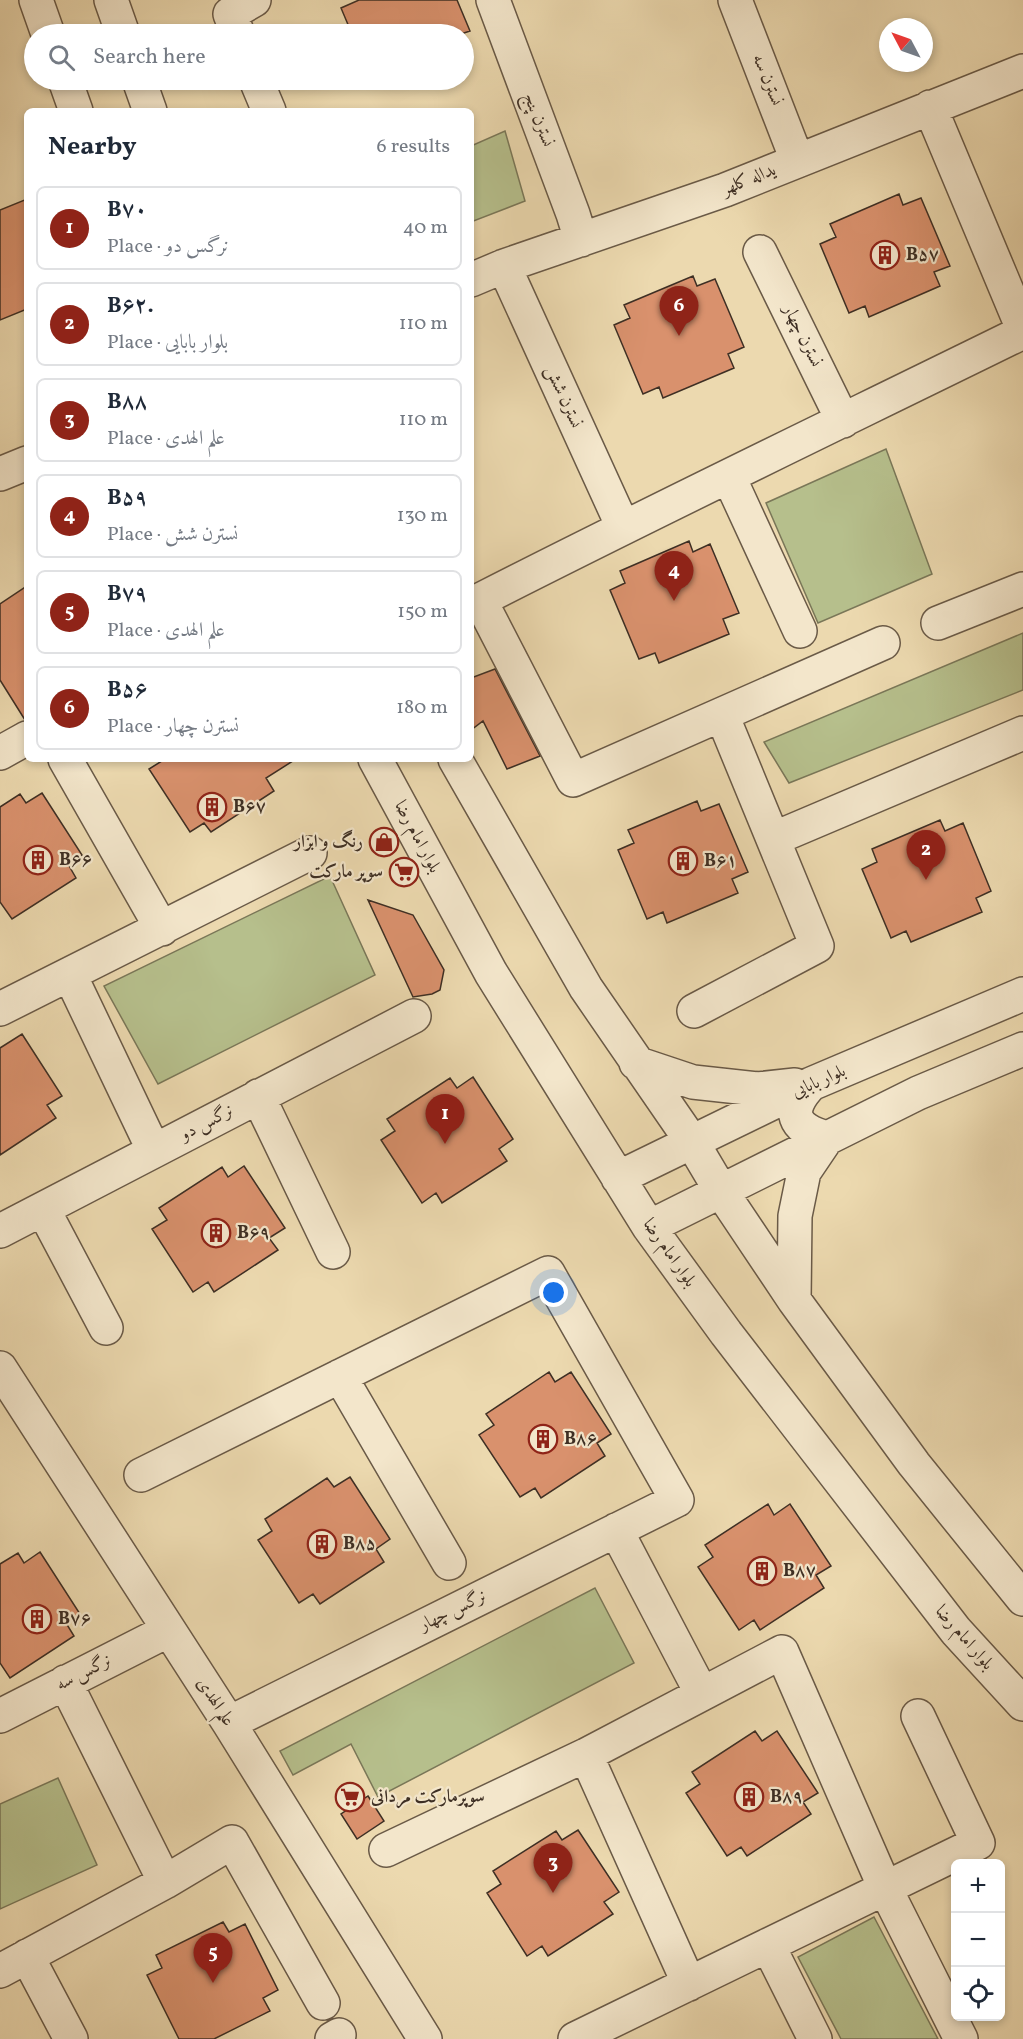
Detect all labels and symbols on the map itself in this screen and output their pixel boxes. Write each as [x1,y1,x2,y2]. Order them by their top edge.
north arrow [879,18,933,72]
street label: نسترن سه [745,50,789,110]
street label: نسترن پنج [514,89,560,152]
street label: یداله کلهر [716,158,780,203]
building icon: B۵۷ [869,239,901,271]
place label: B۵۷ [906,243,939,268]
pin: 6 [660,286,698,336]
street label: نسترن چهار [775,299,828,371]
street label: نسترن شش [538,362,588,432]
pin: 4 [654,552,694,601]
building icon: B۶۷ [196,791,228,823]
place label: B۶۷ [233,795,266,820]
street label: بلوار امام رضا [386,796,447,879]
shop icon: رنگ و ابزار [368,826,400,858]
place label: رنگ و ابزار [292,829,363,855]
pin: 2 [906,830,946,880]
building icon: B۶۶ [22,844,54,876]
building icon: B۶۱ [667,845,699,877]
place label: B۶۶ [59,848,92,873]
place label: B۶۱ [704,849,737,874]
supermarket icon: سوپر مارکت [388,856,420,888]
place label: سوپر مارکت [309,860,383,885]
street label: بلوار بابایی [788,1059,850,1105]
pin: 1 [426,1094,464,1144]
street label: نرگس دو [174,1098,238,1148]
street label: بلوار امام رضا [634,1213,702,1294]
building icon: B۶۹ [200,1217,232,1249]
place label: B۶۹ [237,1221,270,1246]
your location [539,1278,568,1307]
building icon: B۸۶ [527,1423,559,1455]
place label: B۸۶ [564,1427,597,1452]
building icon: B۸۵ [306,1528,338,1560]
place label: B۸۵ [343,1532,376,1557]
building icon: B۸۷ [746,1555,778,1587]
place label: B۸۷ [783,1559,816,1584]
street label: نرگس چهار [413,1584,491,1639]
street label: بلوار امام رضا [927,1600,999,1677]
building icon: B۷۶ [21,1603,53,1635]
place label: B۷۶ [58,1607,91,1632]
street label: نرگس سه [52,1648,116,1698]
street label: علم الهدی [187,1673,240,1734]
supermarket icon: سوپرمارکت مردانی [334,1781,366,1813]
building icon: B۸۹ [733,1781,765,1813]
place label: سوپرمارکت مردانی [370,1785,485,1810]
place label: B۸۹ [770,1785,803,1810]
pin: 3 [534,1844,572,1893]
pin: 5 [194,1934,232,1983]

